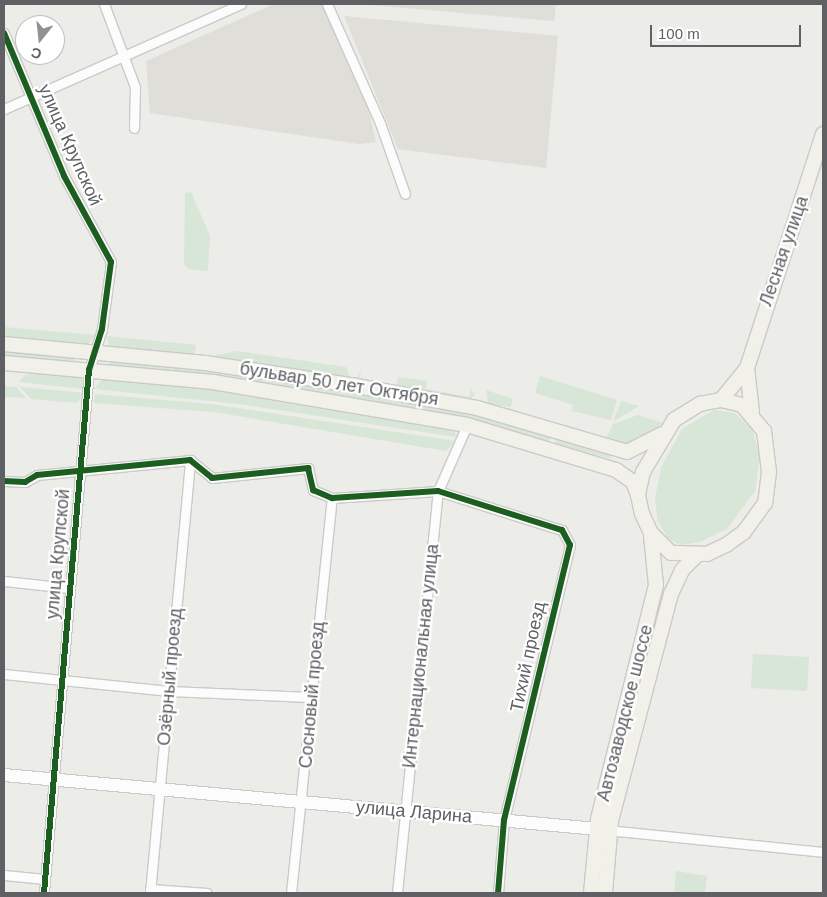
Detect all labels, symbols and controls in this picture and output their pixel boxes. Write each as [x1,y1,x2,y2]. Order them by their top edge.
north arrow [15,15,65,65]
scale bar [652,15,803,47]
text: 100 m [658,25,700,42]
text: С [29,44,43,63]
street label: улица Крупской [34,81,106,209]
street label: Лесная улица [755,193,813,309]
street label: бульвар 50 лет Октября [238,358,440,410]
street label: улица Крупской [42,488,74,620]
street label: Интернациональная улица [398,543,444,769]
street label: Тихий проезд [506,600,550,714]
street label: Озёрный проезд [153,607,187,747]
street label: Сосновый проезд [295,621,329,769]
street label: Автозаводское шоссе [593,622,657,804]
street label: улица Ларина [355,796,473,828]

